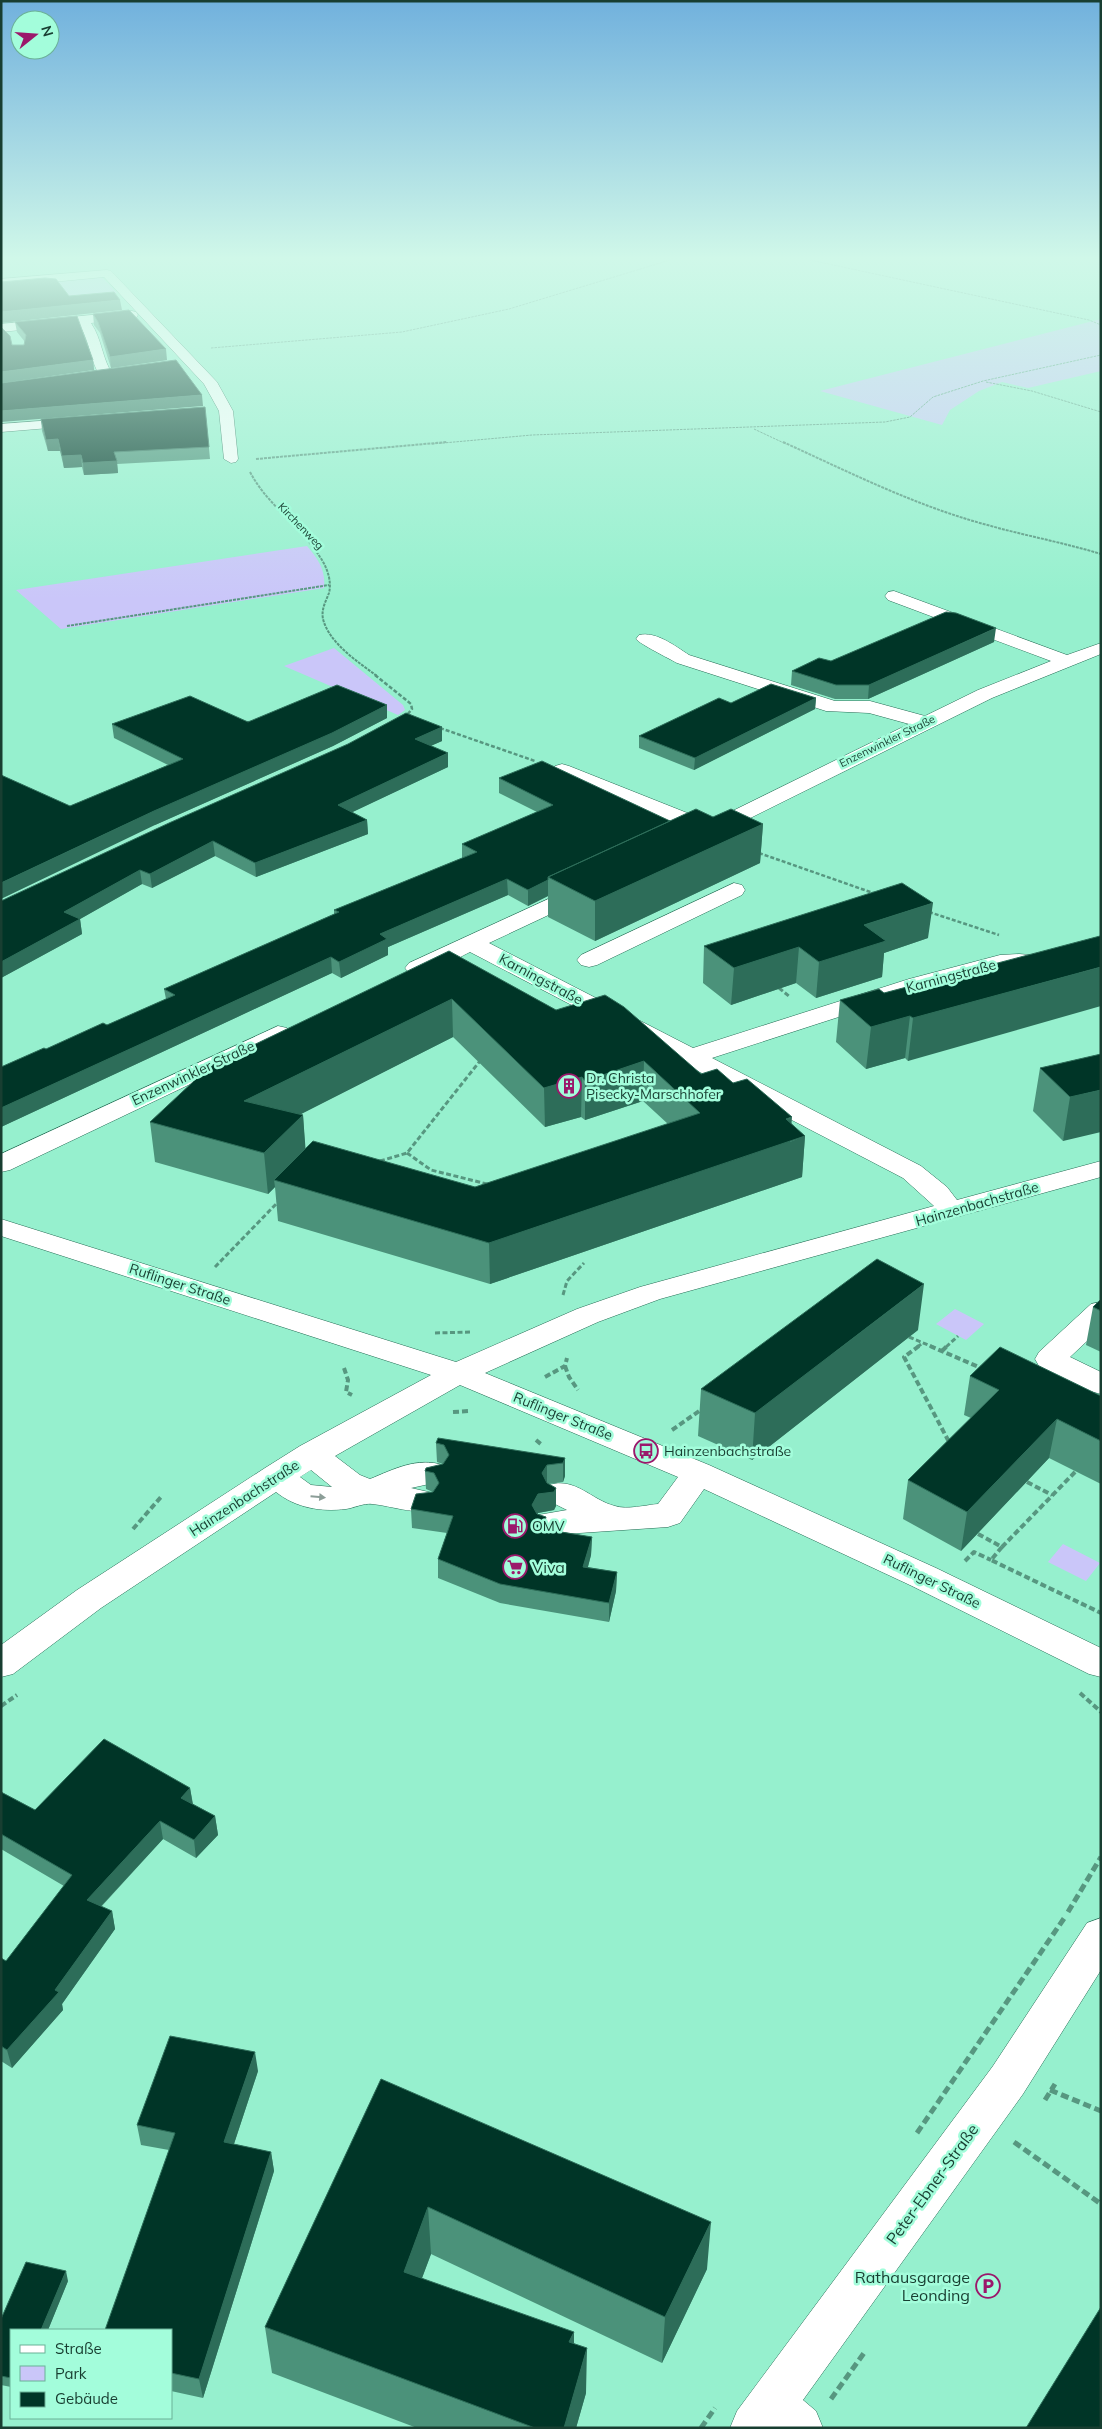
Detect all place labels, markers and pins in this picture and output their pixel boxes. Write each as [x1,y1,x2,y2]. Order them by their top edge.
place label: Dr. Christa Pisecky-Marschhofer [586,1069,722,1103]
building icon: Dr. Christa Pisecky-Marschhofer [556,1073,582,1099]
bus stop icon: Hainzenbachstraße [633,1438,659,1464]
place label: Hainzenbachstraße [664,1442,791,1460]
fuel station icon: OMV [502,1513,528,1539]
place label: OMV [532,1517,565,1535]
supermarket icon: Viva [502,1554,528,1580]
place label: Viva [532,1557,565,1577]
place label: Rathausgarage Leonding [855,2267,970,2305]
parking icon: Rathausgarage Leonding [975,2273,1001,2299]

